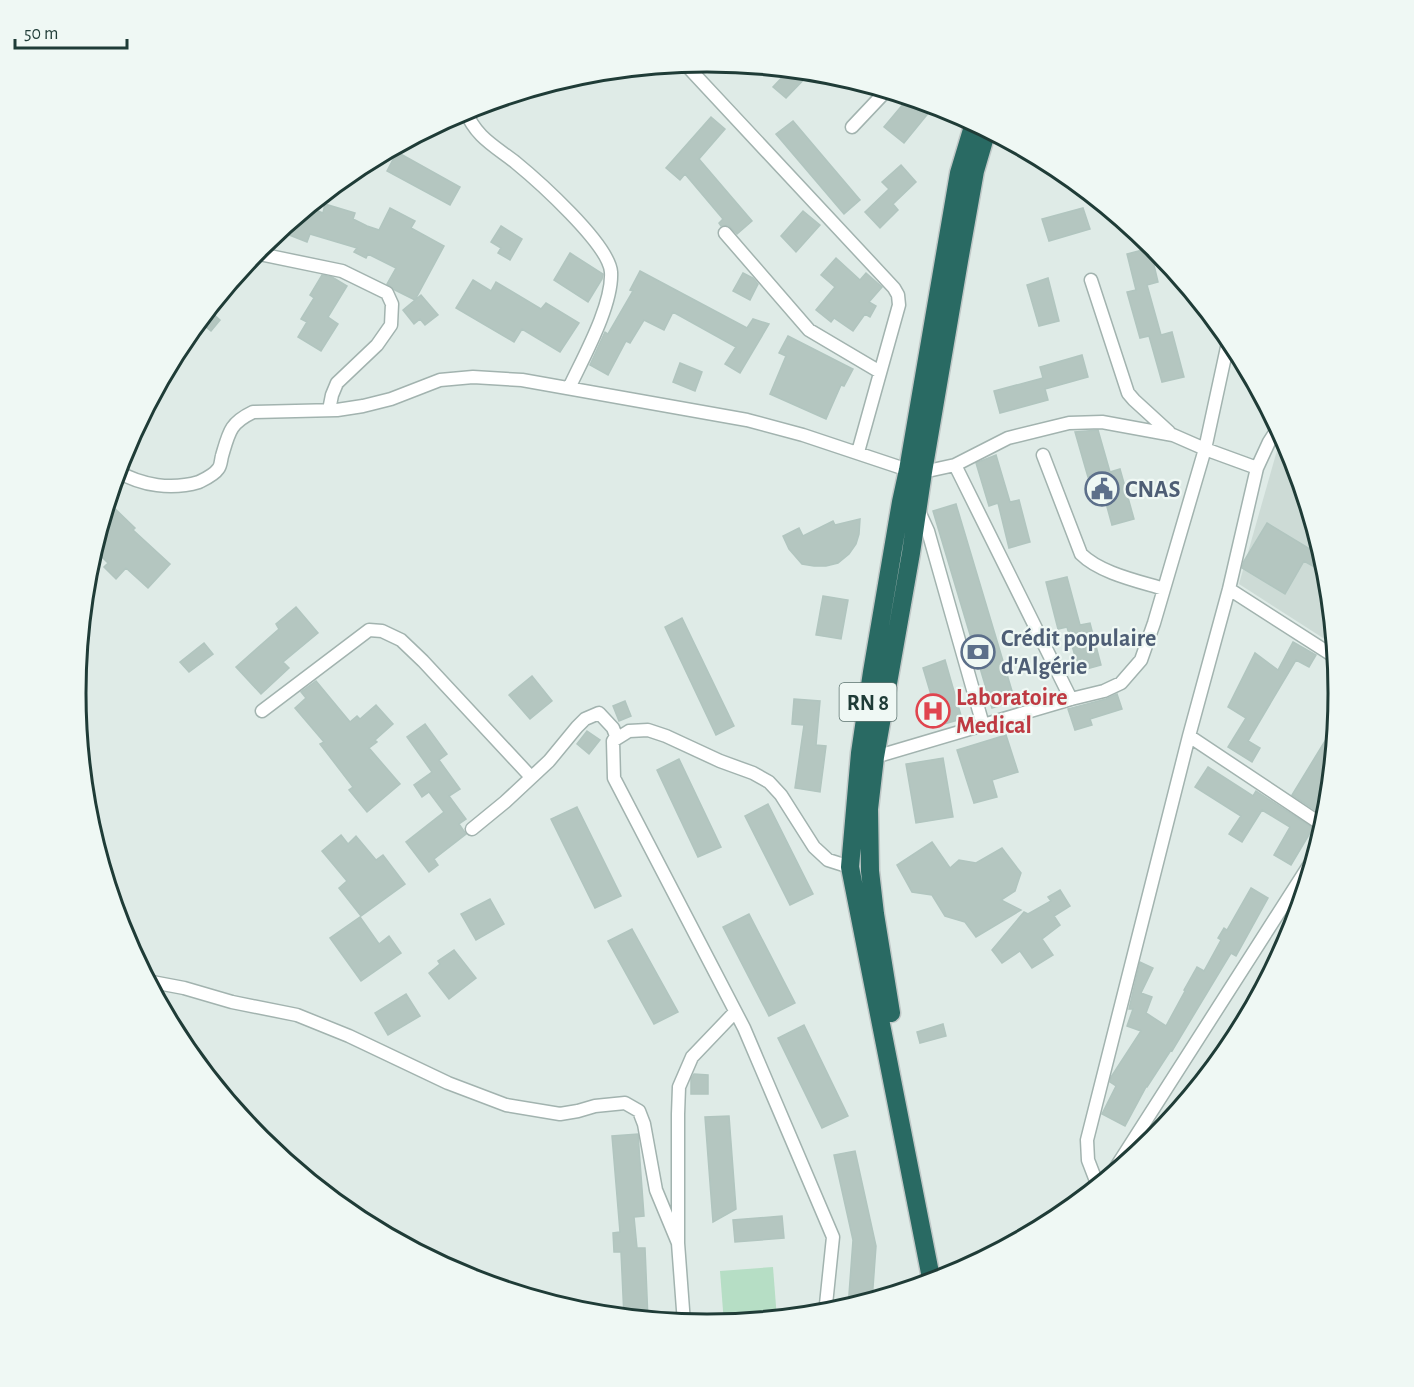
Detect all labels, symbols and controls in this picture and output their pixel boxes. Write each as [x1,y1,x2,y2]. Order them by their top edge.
scale bar [15,12,128,50]
text: 50 m [24,25,58,43]
public building icon: CNAS [1084,471,1120,507]
place label: CNAS [1125,478,1180,502]
place label: Crédit populaire d'Algérie [1001,627,1156,679]
bank icon: Crédit populaire d'Algérie [960,634,996,670]
road number: RN 8 [840,683,896,721]
place label: Laboratoire Medical [956,686,1068,738]
hospital icon: Laboratoire Medical [915,693,951,729]

